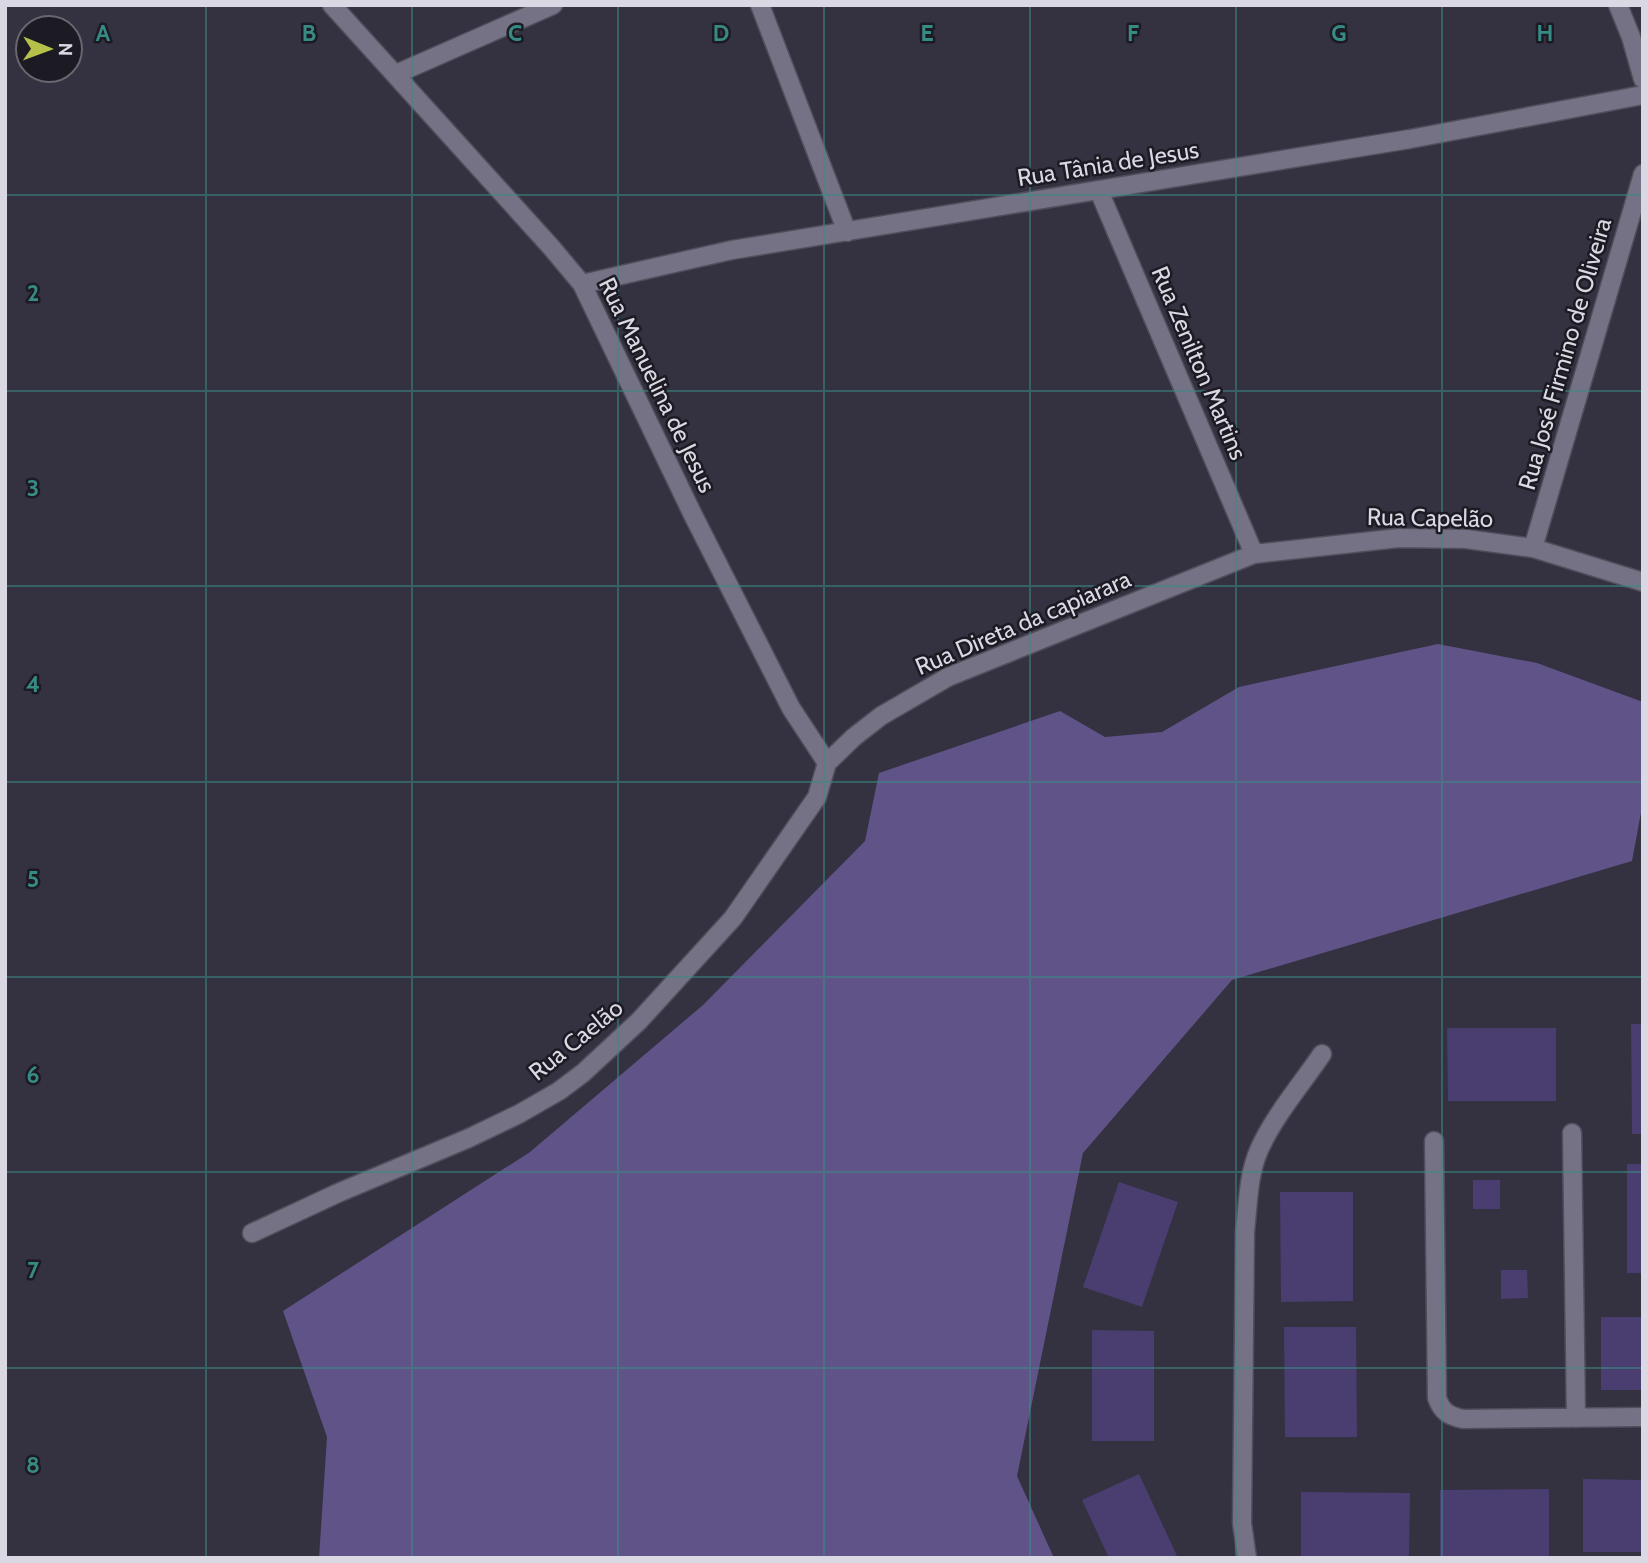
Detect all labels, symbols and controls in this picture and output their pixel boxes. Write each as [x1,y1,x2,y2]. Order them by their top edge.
north arrow [14,14,84,84]
text: A [96,19,111,47]
text: B [302,19,316,47]
text: C [508,19,522,47]
text: D [713,19,729,47]
text: E [920,19,934,47]
text: F [1127,19,1139,47]
text: G [1331,19,1347,47]
text: H [1537,19,1553,47]
text: N [54,42,77,56]
street label: Rua Tânia de Jesus [1015,135,1201,192]
street label: Rua José Firmino de Oliveira [1512,214,1617,493]
street label: Rua Zenilton Martins [1146,262,1253,464]
street label: Rua Manuelina de Jesus [593,273,722,497]
text: 2 [27,279,39,307]
text: 3 [27,474,39,502]
street label: Rua Capelão [1367,502,1493,533]
street label: Rua Direta da capiarara [911,564,1135,681]
text: 4 [26,670,40,698]
text: 5 [27,865,39,893]
street label: Rua Caelão [523,993,629,1086]
text: 6 [27,1061,39,1089]
text: 7 [27,1256,39,1284]
text: 8 [26,1451,40,1479]

